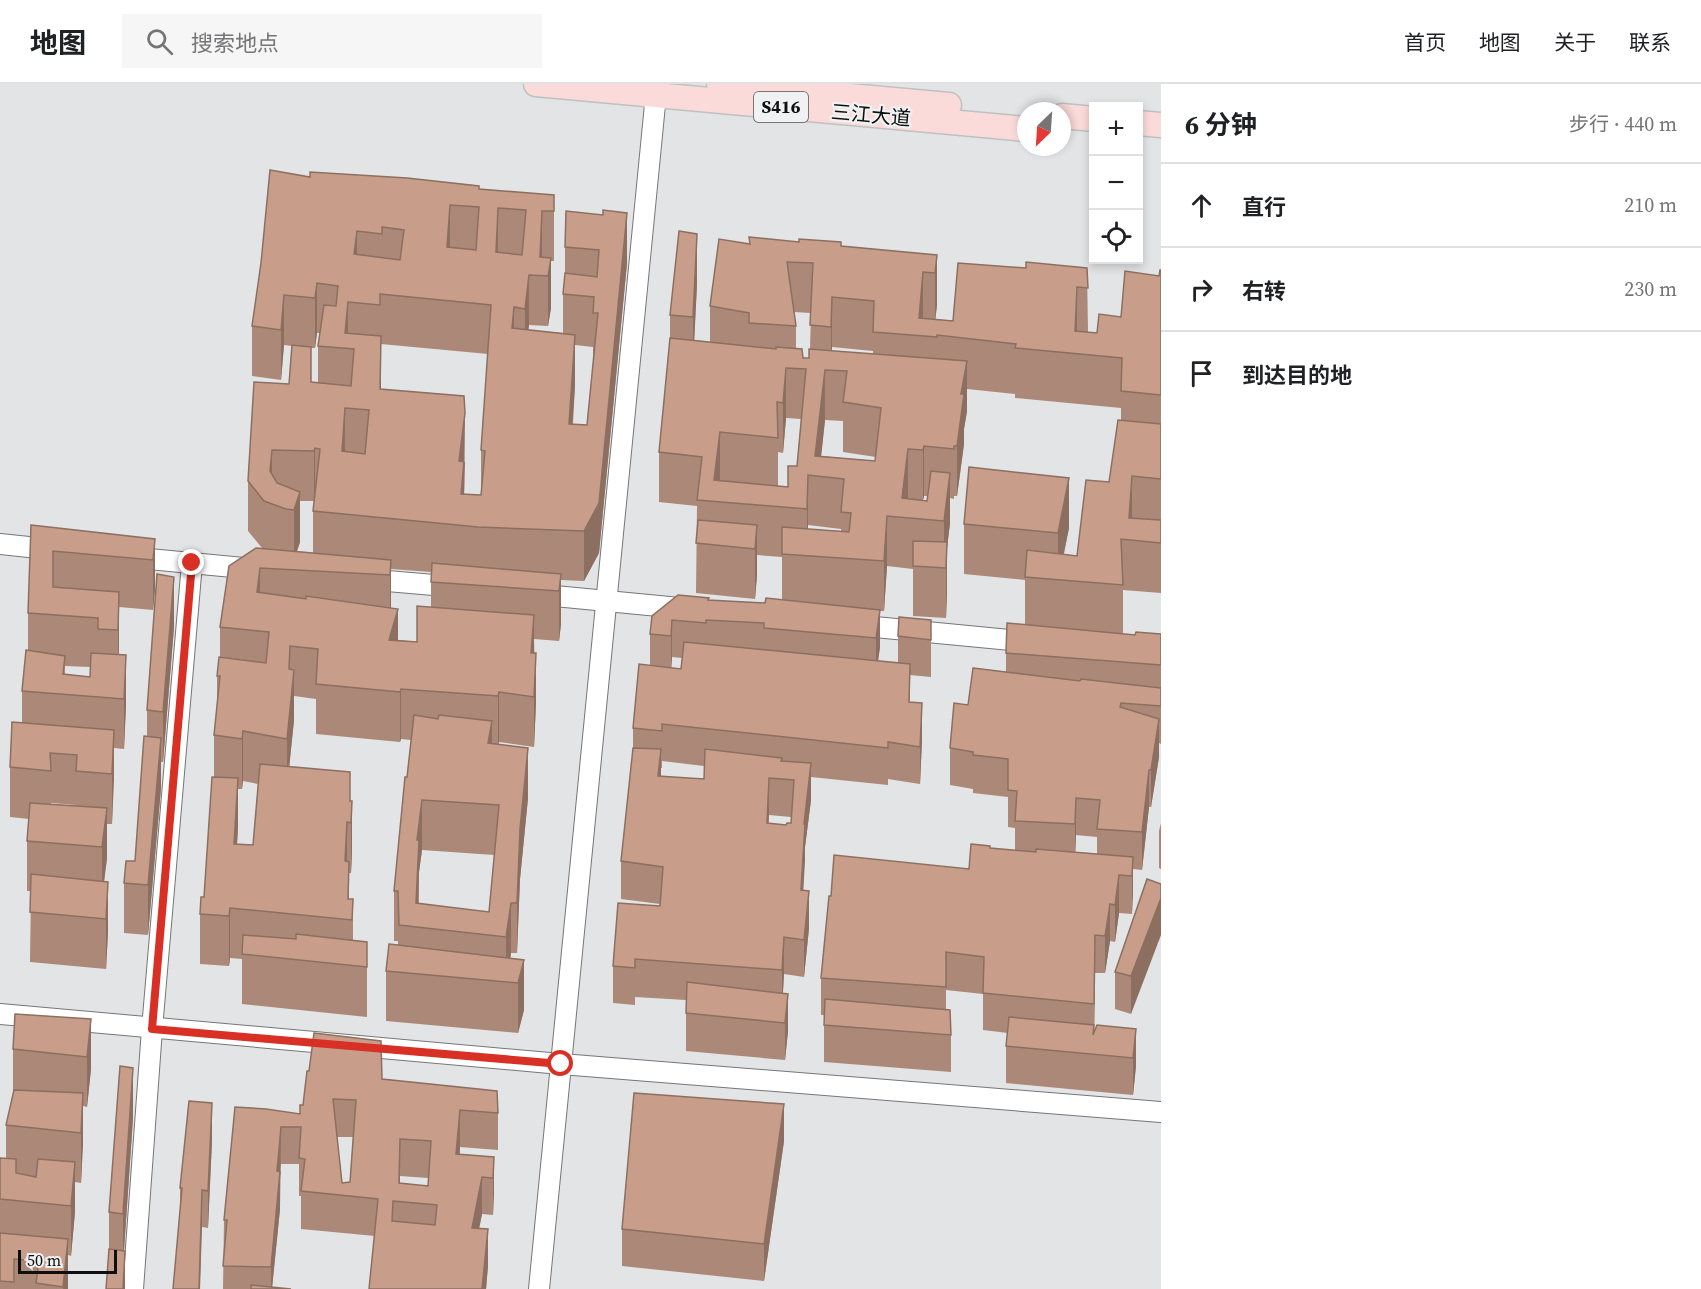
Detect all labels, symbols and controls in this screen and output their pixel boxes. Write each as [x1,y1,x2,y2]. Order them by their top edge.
search box [122,14,542,68]
text: 地图 [30,24,86,62]
icon: search [143,25,176,58]
text: 搜索地点 [191,28,279,58]
text: 首页 [1404,28,1446,57]
text: 地图 [1479,28,1521,57]
text: 关于 [1554,28,1596,57]
text: 联系 [1629,28,1671,57]
road number: S416 [754,92,808,122]
street label: 三江大道 [830,98,912,132]
north arrow [1017,102,1071,156]
map controls [1089,102,1143,264]
button: + [1089,102,1143,156]
text: 6 分钟 [1185,107,1257,143]
text: 步行 · 440 m [1569,110,1677,138]
button: − [1089,156,1143,210]
icon: ahead [1185,189,1218,222]
text: 210 m [1624,191,1677,219]
text: 直行 [1242,192,1286,222]
button: locate [1089,210,1143,264]
icon: right [1185,273,1218,306]
text: 230 m [1624,275,1677,303]
text: 右转 [1242,276,1286,306]
icon: arrive [1185,357,1218,390]
text: 到达目的地 [1242,360,1352,390]
route end [178,549,204,575]
route start [547,1050,573,1076]
scale bar [18,1247,117,1274]
text: 50 m [27,1249,61,1271]

